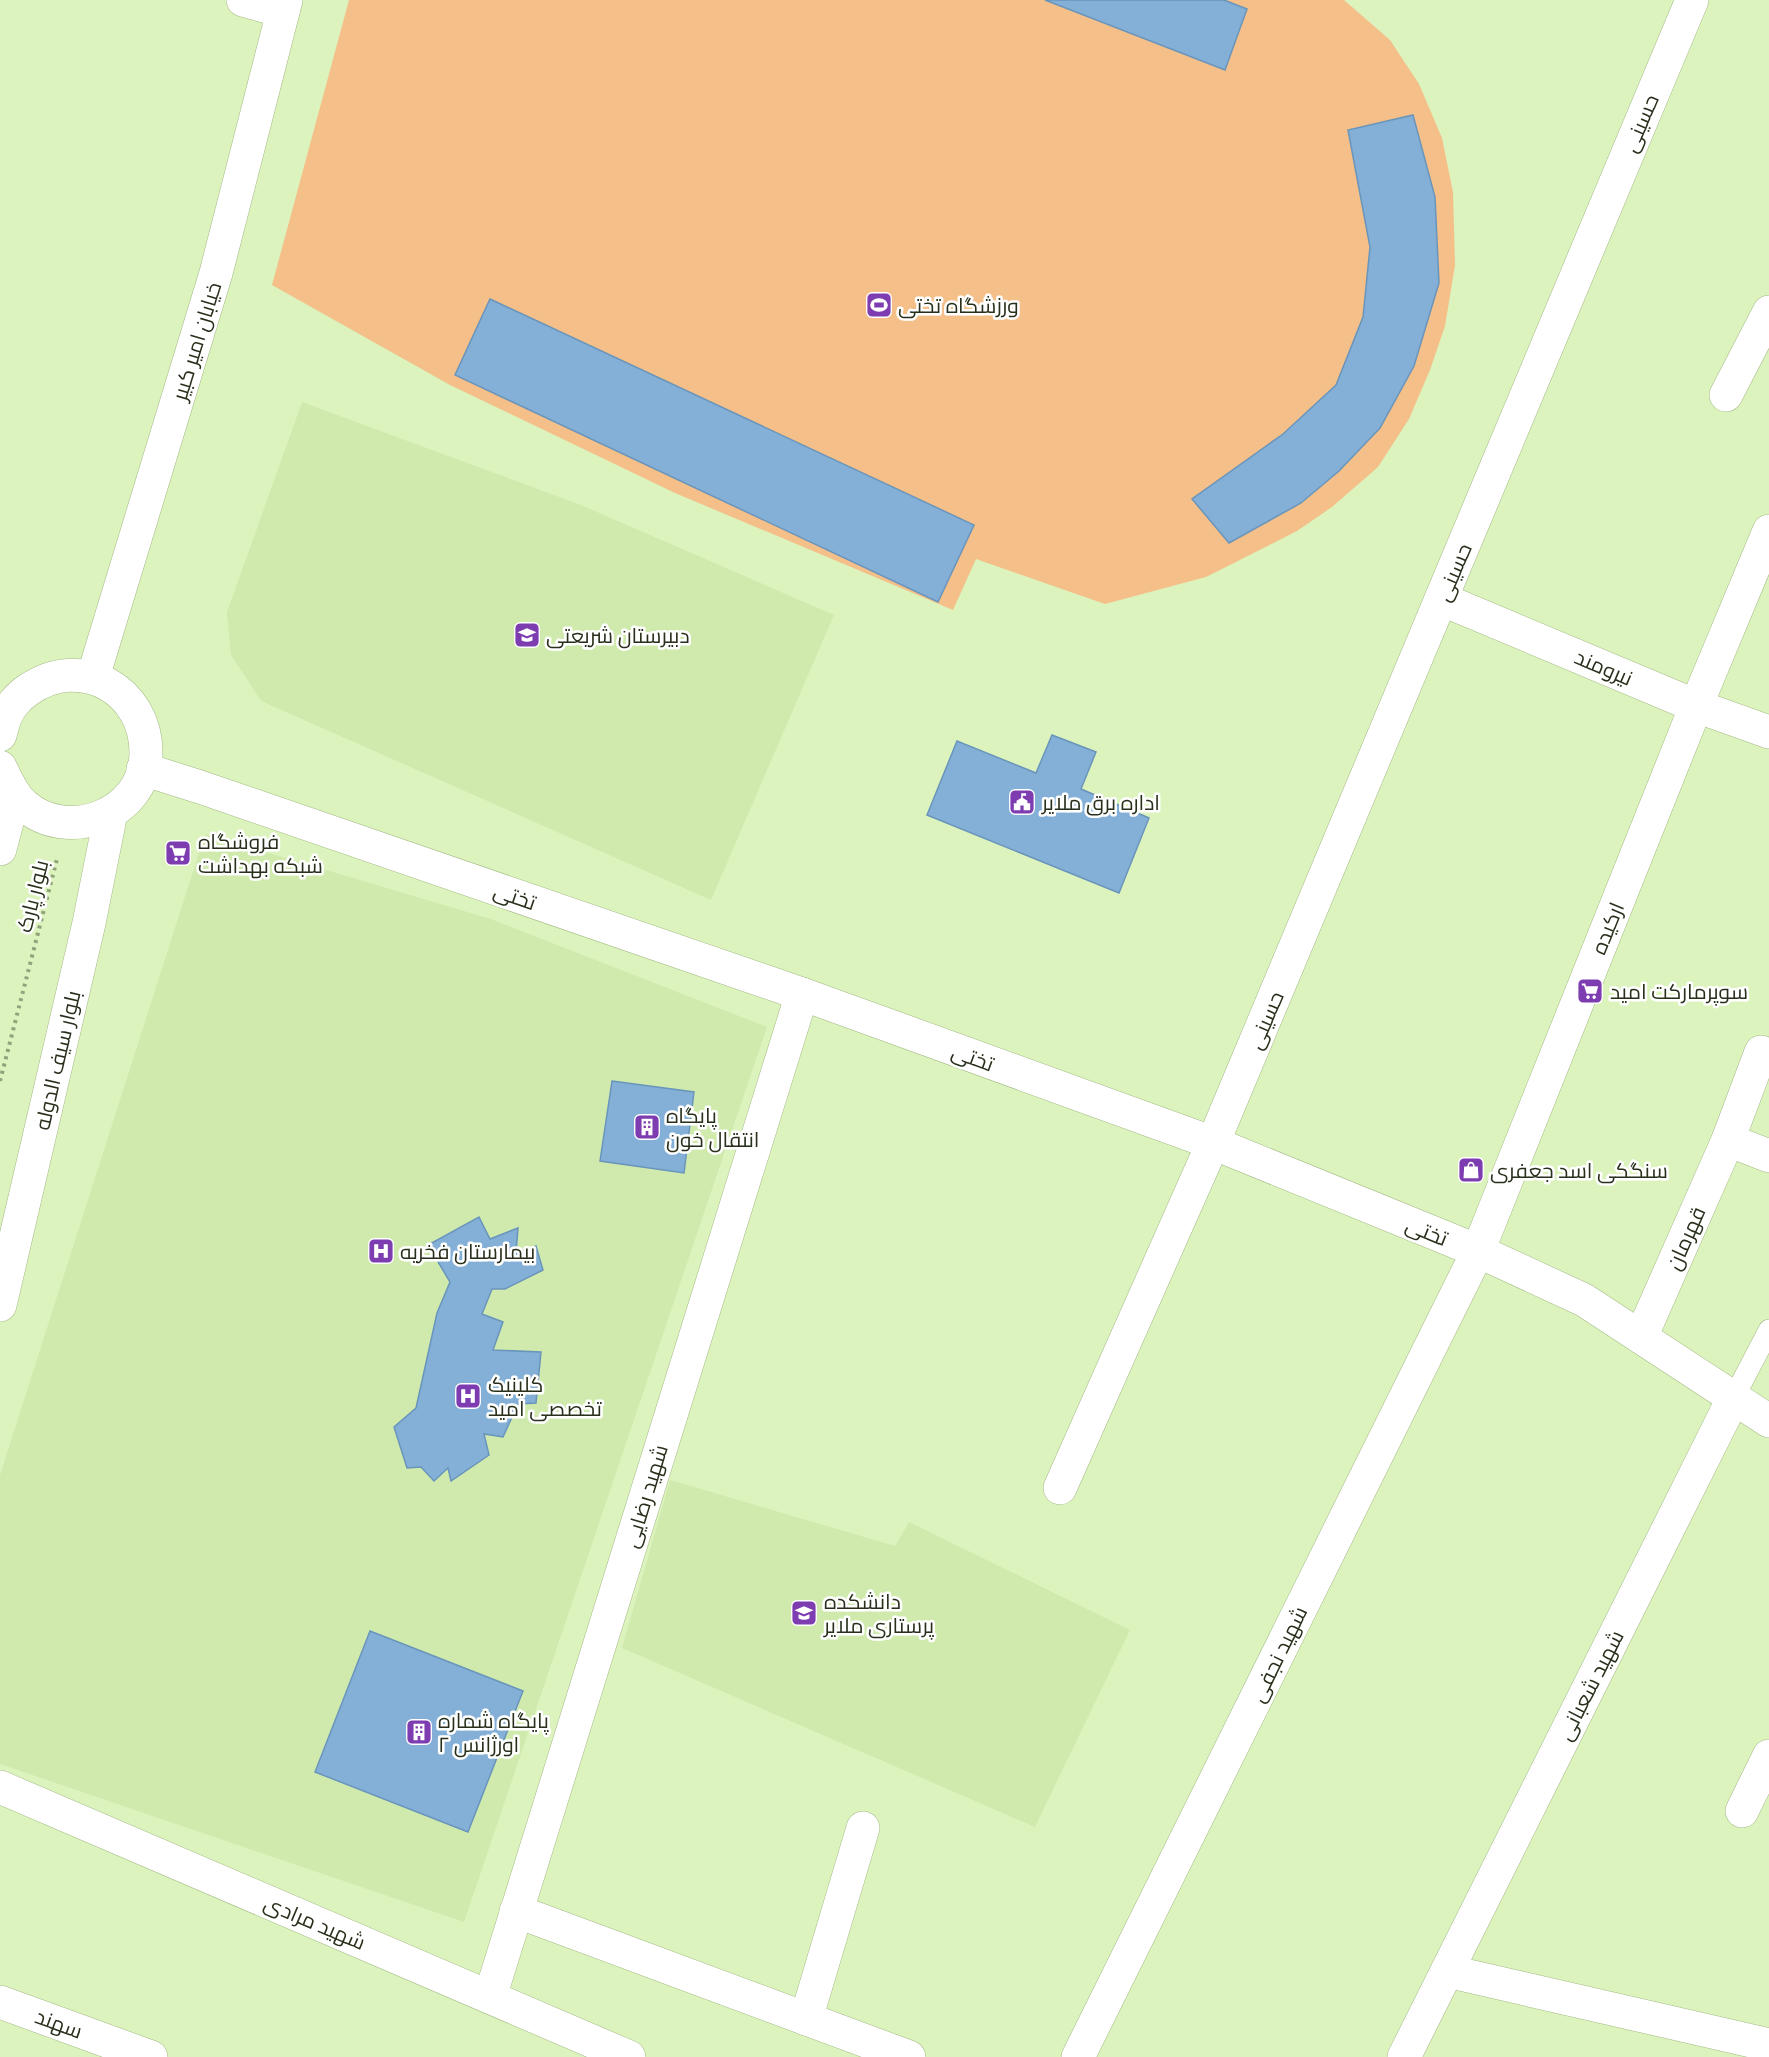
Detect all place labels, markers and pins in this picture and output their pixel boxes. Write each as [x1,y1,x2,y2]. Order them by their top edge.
place label: ورزشگاه تختی [898,289,1019,321]
sports icon: ورزشگاه تختی [864,290,894,320]
place label: دبیرستان شریعتی [546,619,690,651]
school or university icon: دبیرستان شریعتی [512,620,542,650]
place label: اداره برق ملایر [1041,786,1160,818]
public building icon: اداره برق ملایر [1007,787,1037,817]
place label: فروشگاه شبکه بهداشت [198,825,323,881]
supermarket icon: فروشگاه شبکه بهداشت [163,838,193,868]
place label: سوپرمارکت امید [1610,975,1748,1007]
supermarket icon: سوپرمارکت امید [1575,976,1605,1006]
place label: پایگاه انتقال خون [666,1099,759,1155]
building icon: پایگاه انتقال خون [632,1112,662,1142]
place label: سنگکی اسد جعفری [1490,1154,1668,1186]
shop icon: سنگکی اسد جعفری [1456,1155,1486,1185]
place label: بیمارستان فخریه [400,1235,535,1267]
hospital icon: بیمارستان فخریه [366,1236,396,1266]
place label: کلینیک تخصصی امید [488,1368,602,1424]
hospital icon: کلینیک تخصصی امید [453,1381,483,1411]
place label: دانشکده پرستاری ملایر [823,1585,934,1641]
school or university icon: دانشکده پرستاری ملایر [789,1598,819,1628]
place label: پایگاه شماره ۲ اورژانس [438,1704,549,1760]
building icon: پایگاه شماره ۲ اورژانس [404,1717,434,1747]

